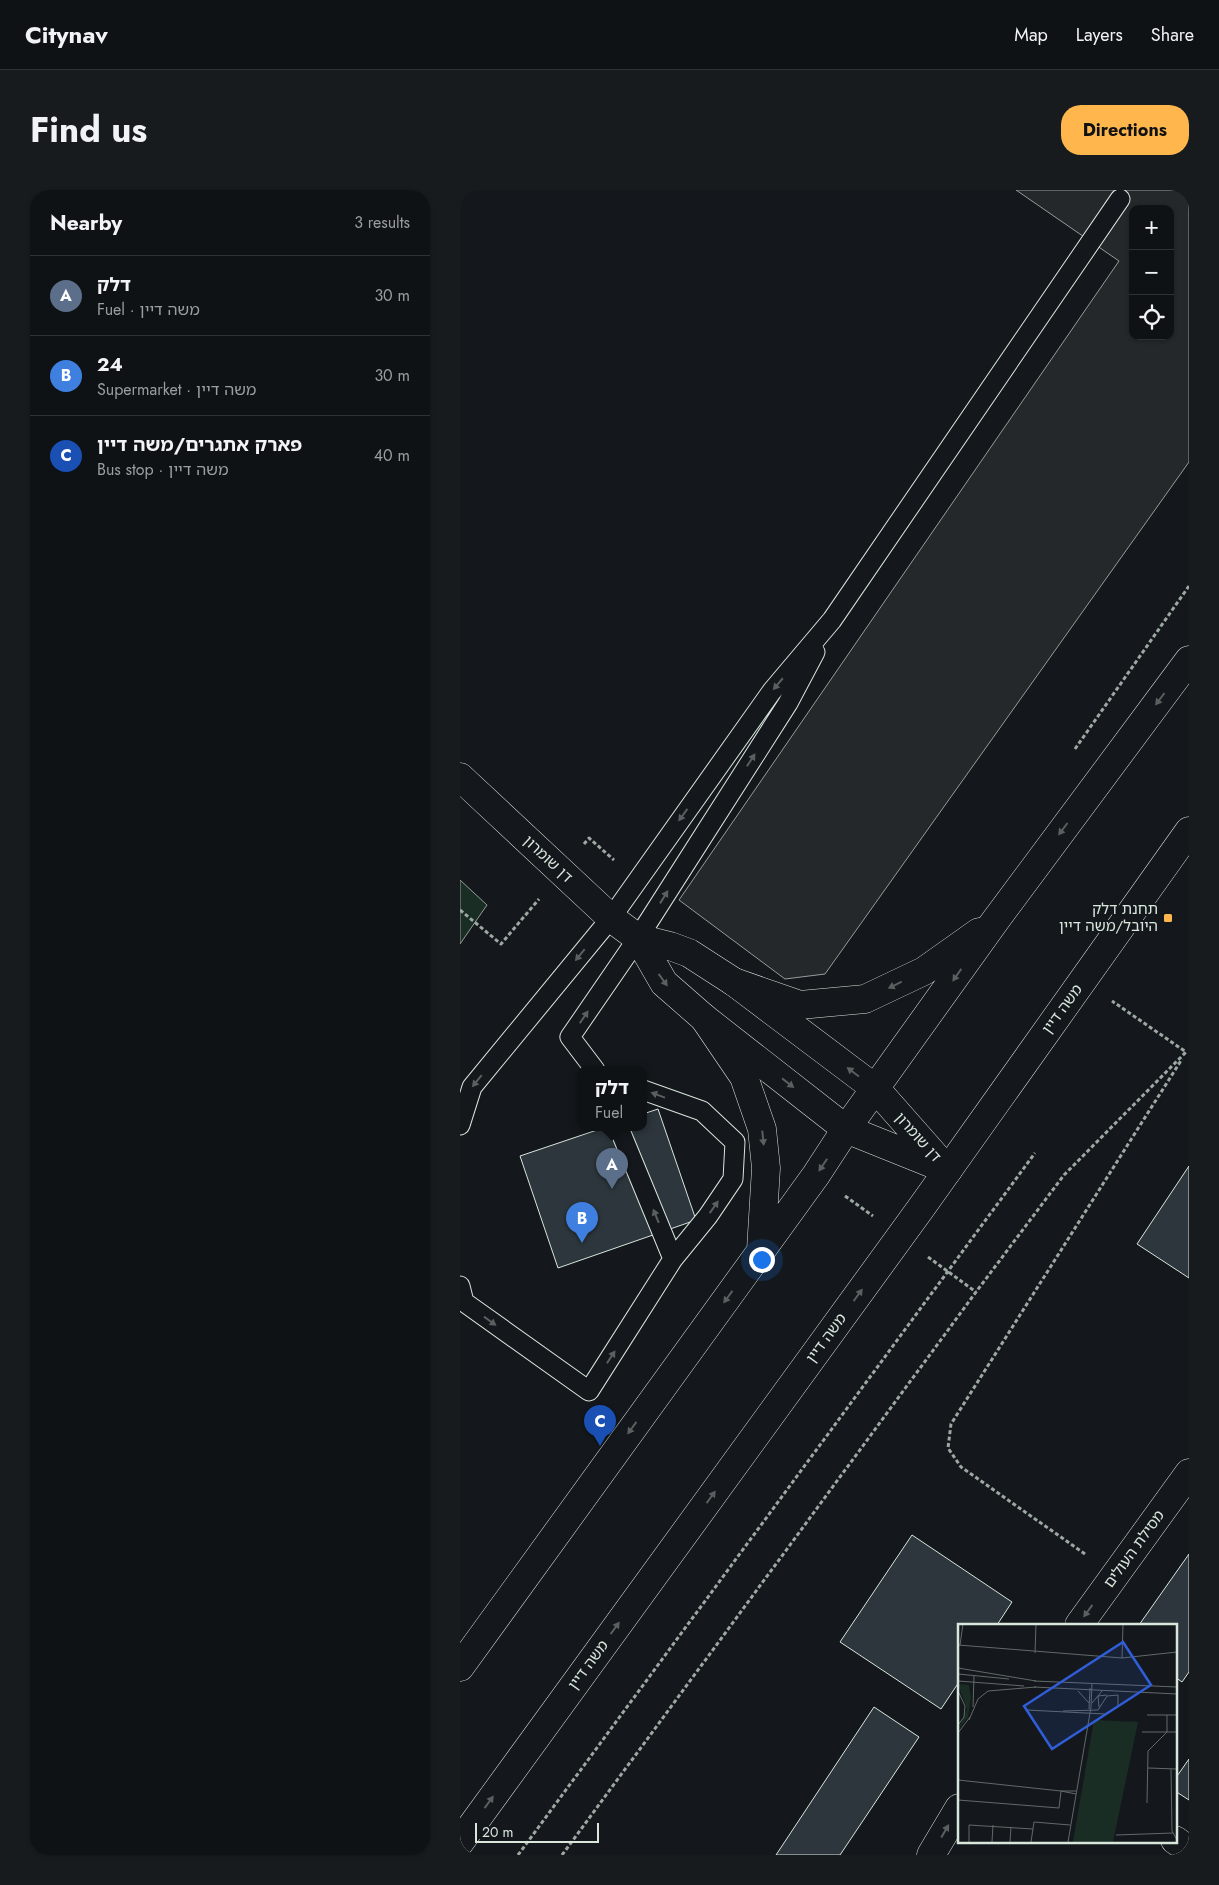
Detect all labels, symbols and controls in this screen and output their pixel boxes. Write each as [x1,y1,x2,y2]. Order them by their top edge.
text: Citynav [25,17,108,52]
text: Map [1014,22,1048,48]
text: Layers [1076,22,1123,48]
text: Share [1151,22,1194,48]
text: Find us [30,105,147,155]
button: Directions [1061,105,1189,155]
map controls [1129,205,1174,340]
button: + [1129,205,1174,250]
text: Nearby [50,208,122,238]
text: 3 results [354,211,410,234]
button: − [1129,250,1174,295]
text: דלק [97,271,131,298]
text: A [60,284,72,307]
text: 30 m [374,284,410,307]
button: locate [1129,295,1174,340]
text: Fuel · משה דיין [97,298,200,321]
text: 24 [97,351,123,378]
text: B [61,364,71,387]
text: 30 m [374,364,410,387]
text: Supermarket · משה דיין [97,378,256,401]
text: פארק אתגרים/משה דיין [97,431,302,458]
text: C [60,444,72,467]
text: 40 m [374,444,410,467]
text: Bus stop · משה דיין [97,458,229,481]
one-way arrow [773,677,784,690]
one-way arrow [1155,692,1165,706]
one-way arrow [747,754,756,767]
one-way arrow [678,809,688,822]
one-way arrow [1058,822,1068,836]
street label: דן שומרון [518,830,578,888]
one-way arrow [659,890,668,904]
place label: תחנת דלק היובל/משה דיין [1059,898,1158,937]
marker: תחנת דלק היובל/משה דיין [1162,912,1174,924]
one-way arrow [575,948,586,961]
one-way arrow [952,968,962,982]
one-way arrow [658,973,668,987]
street label: משה דיין [1036,980,1088,1038]
one-way arrow [888,981,902,989]
one-way arrow [579,1010,589,1023]
popup [577,1066,647,1131]
one-way arrow [846,1067,860,1077]
one-way arrow [471,1074,482,1087]
text: דלק [595,1074,629,1101]
one-way arrow [781,1078,794,1089]
one-way arrow [650,1091,665,1099]
text: Fuel [595,1101,623,1124]
street label: דן שומרון [890,1107,946,1167]
one-way arrow [759,1131,767,1147]
pin: A [596,1148,628,1189]
one-way arrow [818,1158,827,1172]
one-way arrow [709,1200,719,1213]
pin: B [566,1202,598,1243]
one-way arrow [651,1209,659,1223]
your location [749,1247,775,1273]
one-way arrow [853,1288,863,1302]
one-way arrow [722,1290,733,1303]
street label: משה דיין [800,1309,852,1367]
one-way arrow [483,1316,497,1326]
one-way arrow [606,1350,615,1363]
pin: C [584,1405,616,1446]
one-way arrow [627,1422,637,1435]
one-way arrow [706,1490,716,1504]
street label: מסילת העולים [1098,1506,1170,1592]
one-way arrow [1083,1604,1094,1617]
one-way arrow [610,1621,620,1635]
inset map [958,1624,1176,1842]
street label: משה דיין [562,1636,614,1694]
one-way arrow [484,1795,494,1809]
scale bar [475,1820,599,1843]
text: 20 m [482,1822,514,1842]
one-way arrow [941,1825,950,1838]

